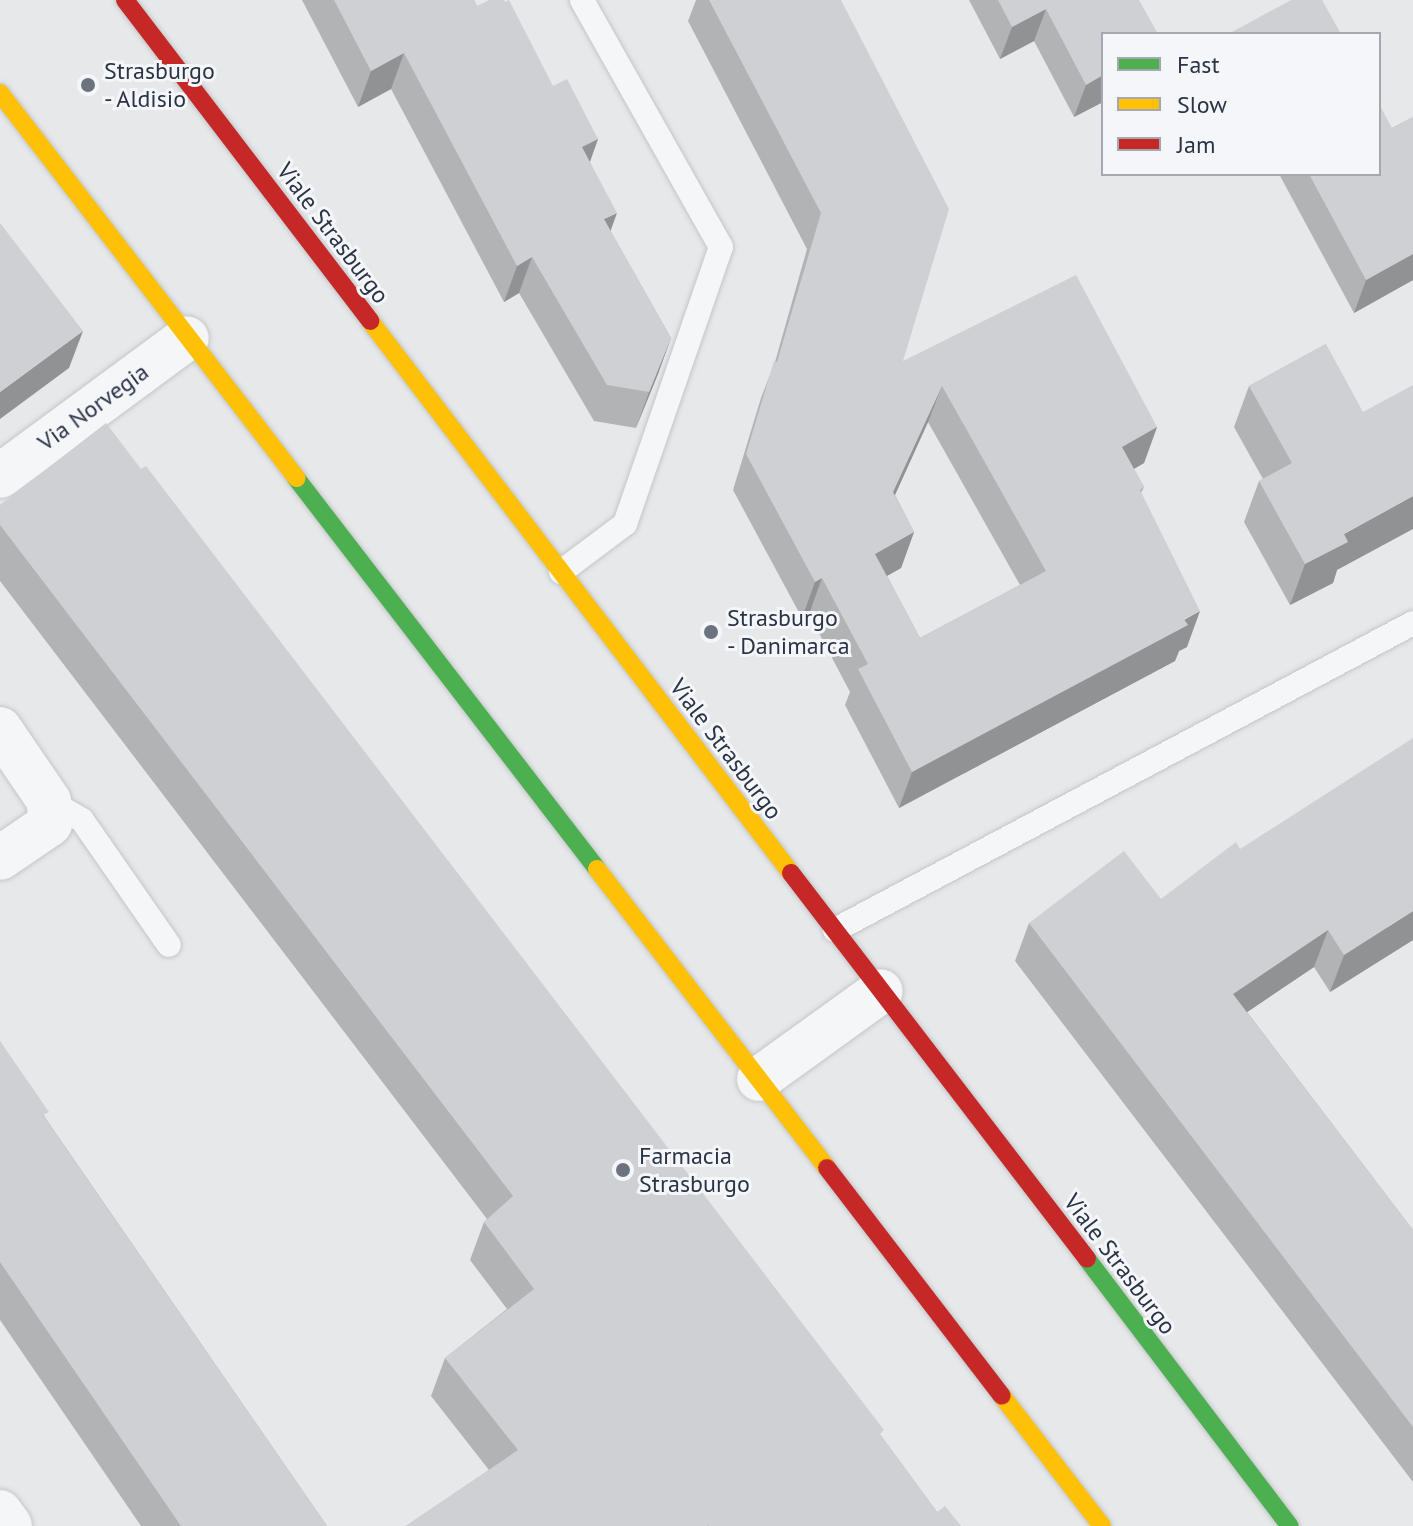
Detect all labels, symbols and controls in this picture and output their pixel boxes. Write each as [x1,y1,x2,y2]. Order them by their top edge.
legend [1101,32,1381,176]
text: Fast [1177,49,1220,80]
place label: Strasburgo - Aldisio [104,57,215,113]
marker: Strasburgo - Aldisio [79,76,97,94]
text: Slow [1177,89,1227,120]
text: Jam [1177,129,1215,160]
street label: Viale Strasburgo [271,157,395,309]
street label: Via Norvegia [32,357,154,457]
place label: Strasburgo - Danimarca [727,604,851,660]
marker: Strasburgo - Danimarca [702,623,720,641]
street label: Viale Strasburgo [664,673,788,825]
place label: Farmacia Strasburgo [639,1142,750,1198]
marker: Farmacia Strasburgo [614,1161,632,1179]
street label: Viale Strasburgo [1058,1188,1182,1340]

